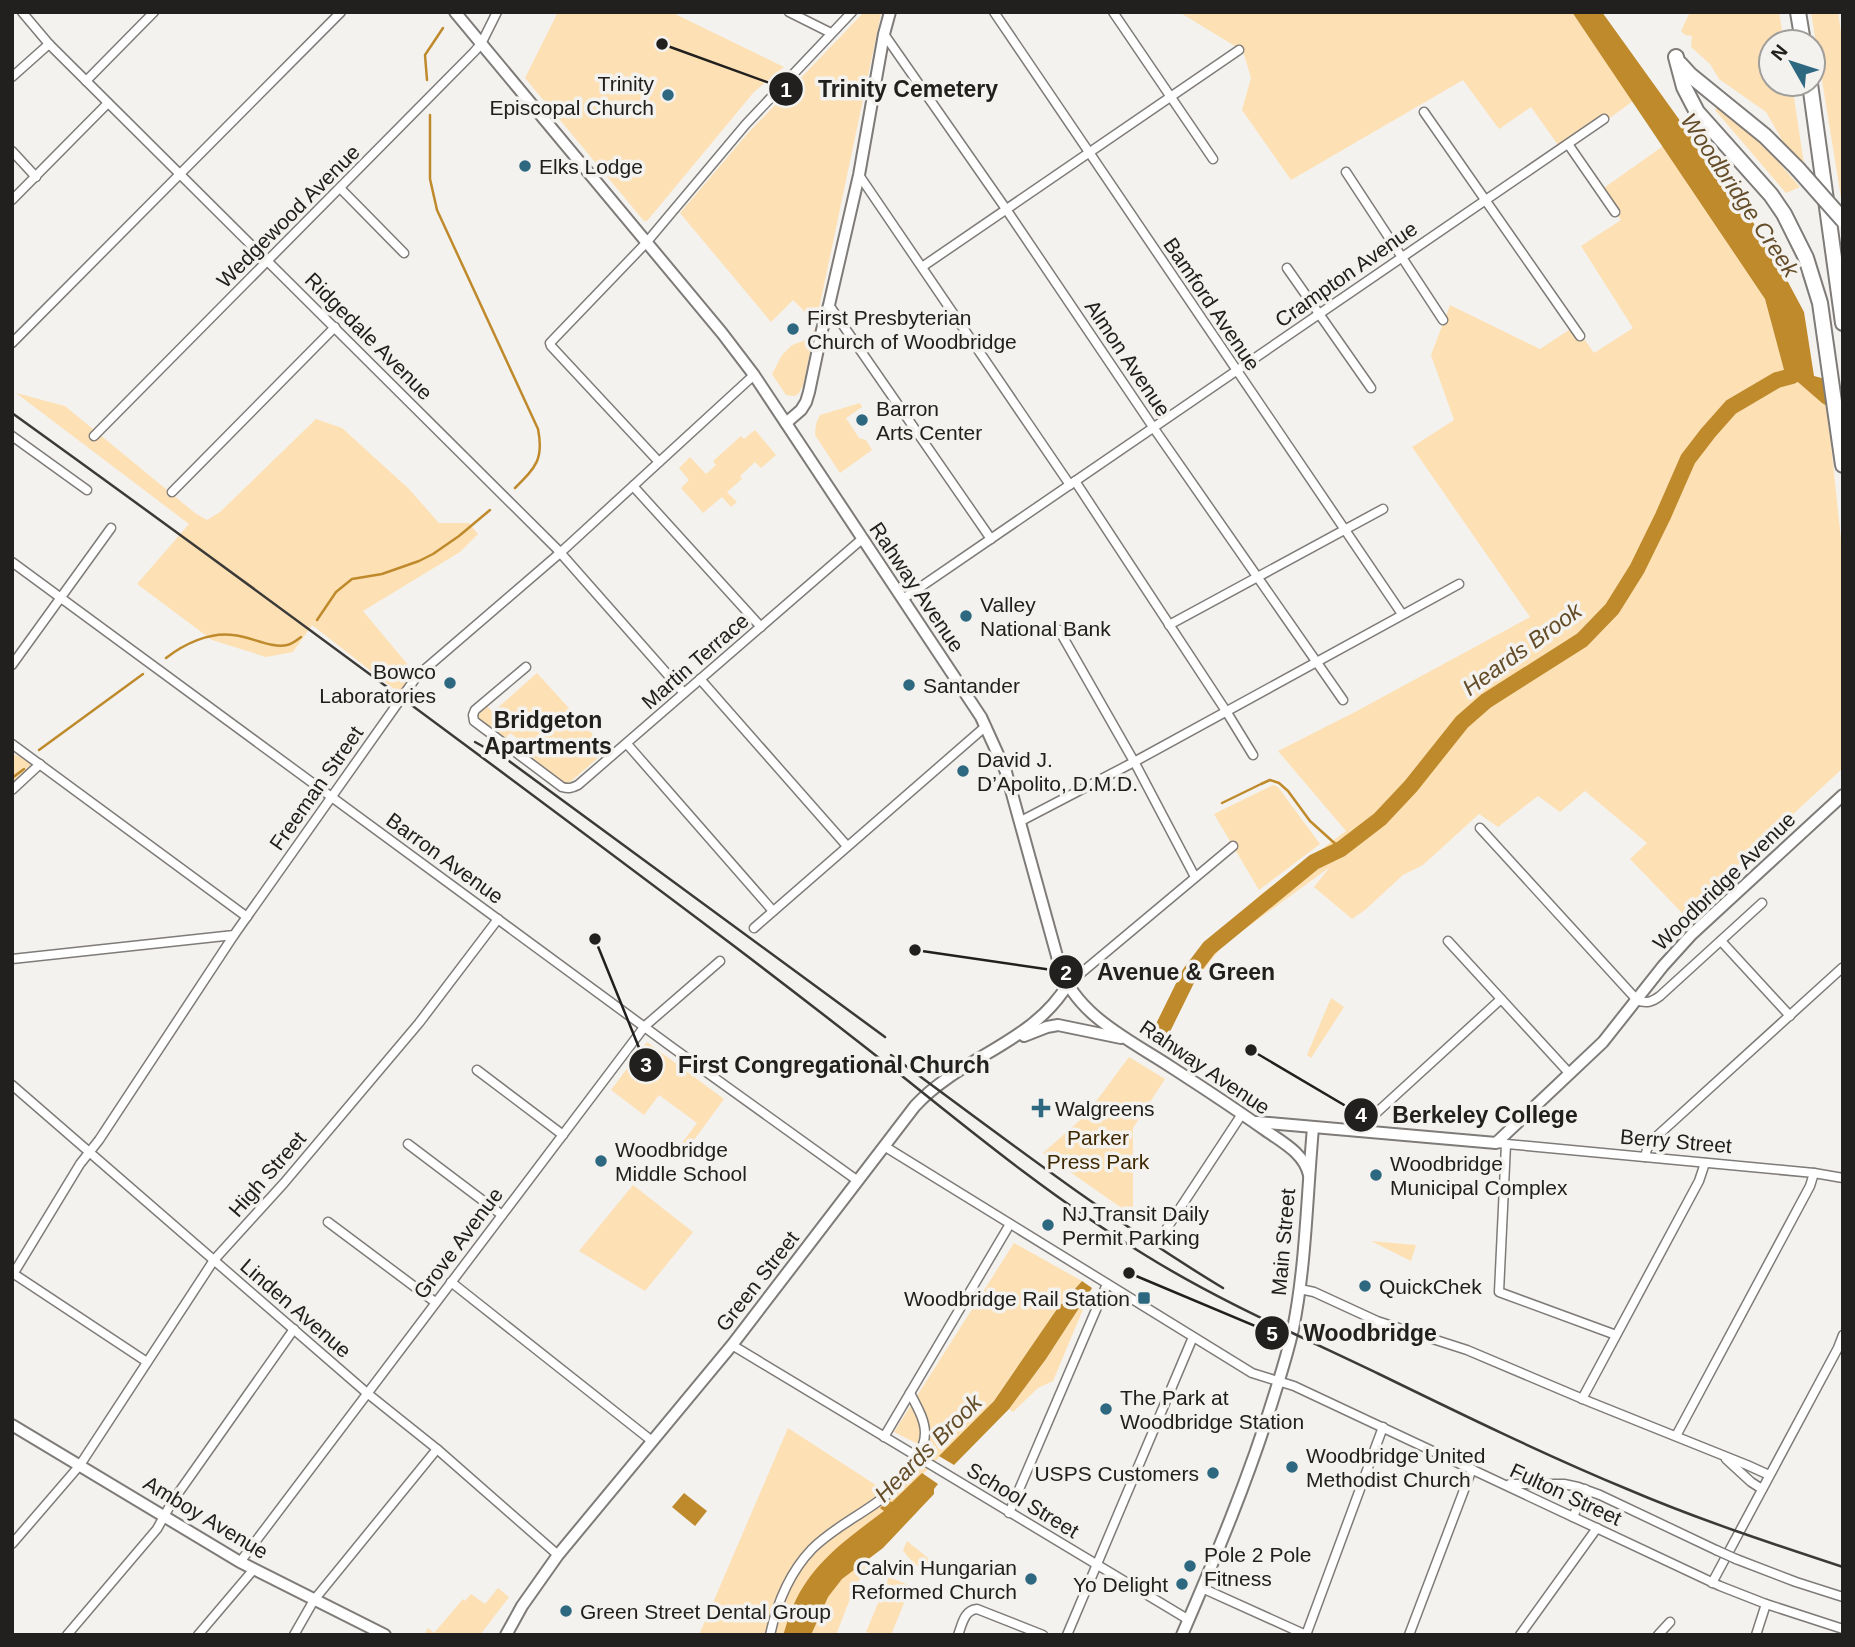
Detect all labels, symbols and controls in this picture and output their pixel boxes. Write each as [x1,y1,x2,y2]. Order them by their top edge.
north arrow [1757,28,1827,98]
text: N [1767,41,1792,65]
callout: Trinity Cemetery [769,67,1012,111]
place label: Trinity Episcopal Church [489,72,654,119]
text: Trinity Cemetery [818,76,998,102]
text: 1 [780,78,792,101]
marker: Trinity Episcopal Church [660,87,676,103]
water label: Woodbridge Creek [1676,108,1805,283]
street label: Wedgewood Avenue [212,140,364,292]
place label: Elks Lodge [539,155,643,178]
marker: Elks Lodge [517,158,533,174]
street label: Crampton Avenue [1271,216,1421,332]
street label: Bamford Avenue [1159,233,1265,375]
street label: Ridgedale Avenue [301,268,437,404]
street label: Almon Avenue [1081,296,1175,420]
place label: First Presbyterian Church of Woodbridge [807,306,1017,353]
marker: First Presbyterian Church of Woodbridge [785,321,801,337]
place label: Barron Arts Center [876,397,982,444]
marker: Barron Arts Center [854,412,870,428]
street label: Rahway Avenue [865,518,969,656]
place label: Valley National Bank [980,593,1111,640]
water label: Heards Brook [1457,596,1588,701]
street label: Martin Terrace [637,608,753,714]
marker: Valley National Bank [958,608,974,624]
place label: Bowco Laboratories [319,660,436,707]
place label: Santander [923,674,1020,697]
marker: Bowco Laboratories [442,675,458,691]
marker: Santander [901,677,917,693]
district label: Bridgeton Apartments [484,707,612,759]
street label: Freeman Street [265,722,367,854]
place label: David J. D’Apolito, D.M.D. [977,748,1138,795]
marker: David J. D’Apolito, D.M.D. [955,763,971,779]
street label: Woodbridge Avenue [1648,807,1800,955]
street label: Barron Avenue [382,808,508,908]
callout: Avenue & Green [1048,950,1289,994]
text: Avenue & Green [1097,959,1275,985]
text: 2 [1060,961,1072,984]
street label: Rahway Avenue [1136,1015,1274,1119]
callout: First Congregational Church [629,1043,1004,1087]
text: First Congregational Church [678,1052,990,1078]
text: 3 [640,1053,652,1076]
callout: Berkeley College [1344,1093,1592,1137]
place label: Walgreens [1055,1097,1155,1120]
marker: Walgreens [1033,1100,1049,1116]
text: Berkeley College [1392,1102,1578,1128]
text: 4 [1355,1103,1367,1126]
street label: Berry Street [1619,1125,1733,1157]
park label: Parker Press Park [1047,1126,1150,1173]
street label: High Street [224,1127,310,1221]
place label: Woodbridge Middle School [615,1138,747,1185]
place label: Woodbridge Municipal Complex [1390,1152,1568,1199]
marker: Woodbridge Middle School [593,1153,609,1169]
marker: Woodbridge Municipal Complex [1368,1167,1384,1183]
street label: Grove Avenue [409,1183,507,1303]
street label: Main Street [1267,1187,1299,1296]
place label: NJ Transit Daily Permit Parking [1062,1202,1210,1249]
marker: NJ Transit Daily Permit Parking [1040,1217,1056,1233]
street label: Green Street [711,1226,803,1335]
street label: Linden Avenue [236,1254,356,1362]
place label: QuickChek [1379,1275,1482,1298]
marker: QuickChek [1357,1278,1373,1294]
place label: Woodbridge Rail Station [904,1287,1130,1310]
marker: Woodbridge Rail Station [1136,1290,1152,1306]
callout: Woodbridge [1254,1311,1451,1355]
text: Woodbridge [1303,1320,1437,1346]
text: 5 [1266,1322,1278,1345]
place label: The Park at Woodbridge Station [1120,1386,1304,1433]
water label: Heards Brook [869,1388,988,1507]
marker: The Park at Woodbridge Station [1098,1401,1114,1417]
place label: Woodbridge United Methodist Church [1306,1444,1485,1491]
street label: School Street [963,1458,1083,1542]
street label: Fulton Street [1507,1458,1625,1530]
marker: Woodbridge United Methodist Church [1284,1459,1300,1475]
place label: USPS Customers [1034,1462,1199,1485]
marker: USPS Customers [1205,1465,1221,1481]
street label: Amboy Avenue [140,1471,272,1563]
place label: Pole 2 Pole Fitness [1204,1543,1311,1590]
place label: Calvin Hungarian Reformed Church [851,1556,1017,1603]
marker: Pole 2 Pole Fitness [1182,1558,1198,1574]
marker: Calvin Hungarian Reformed Church [1023,1571,1039,1587]
place label: Yo Delight [1073,1573,1168,1596]
marker: Yo Delight [1174,1576,1190,1592]
place label: Green Street Dental Group [580,1600,831,1623]
marker: Green Street Dental Group [558,1603,574,1619]

